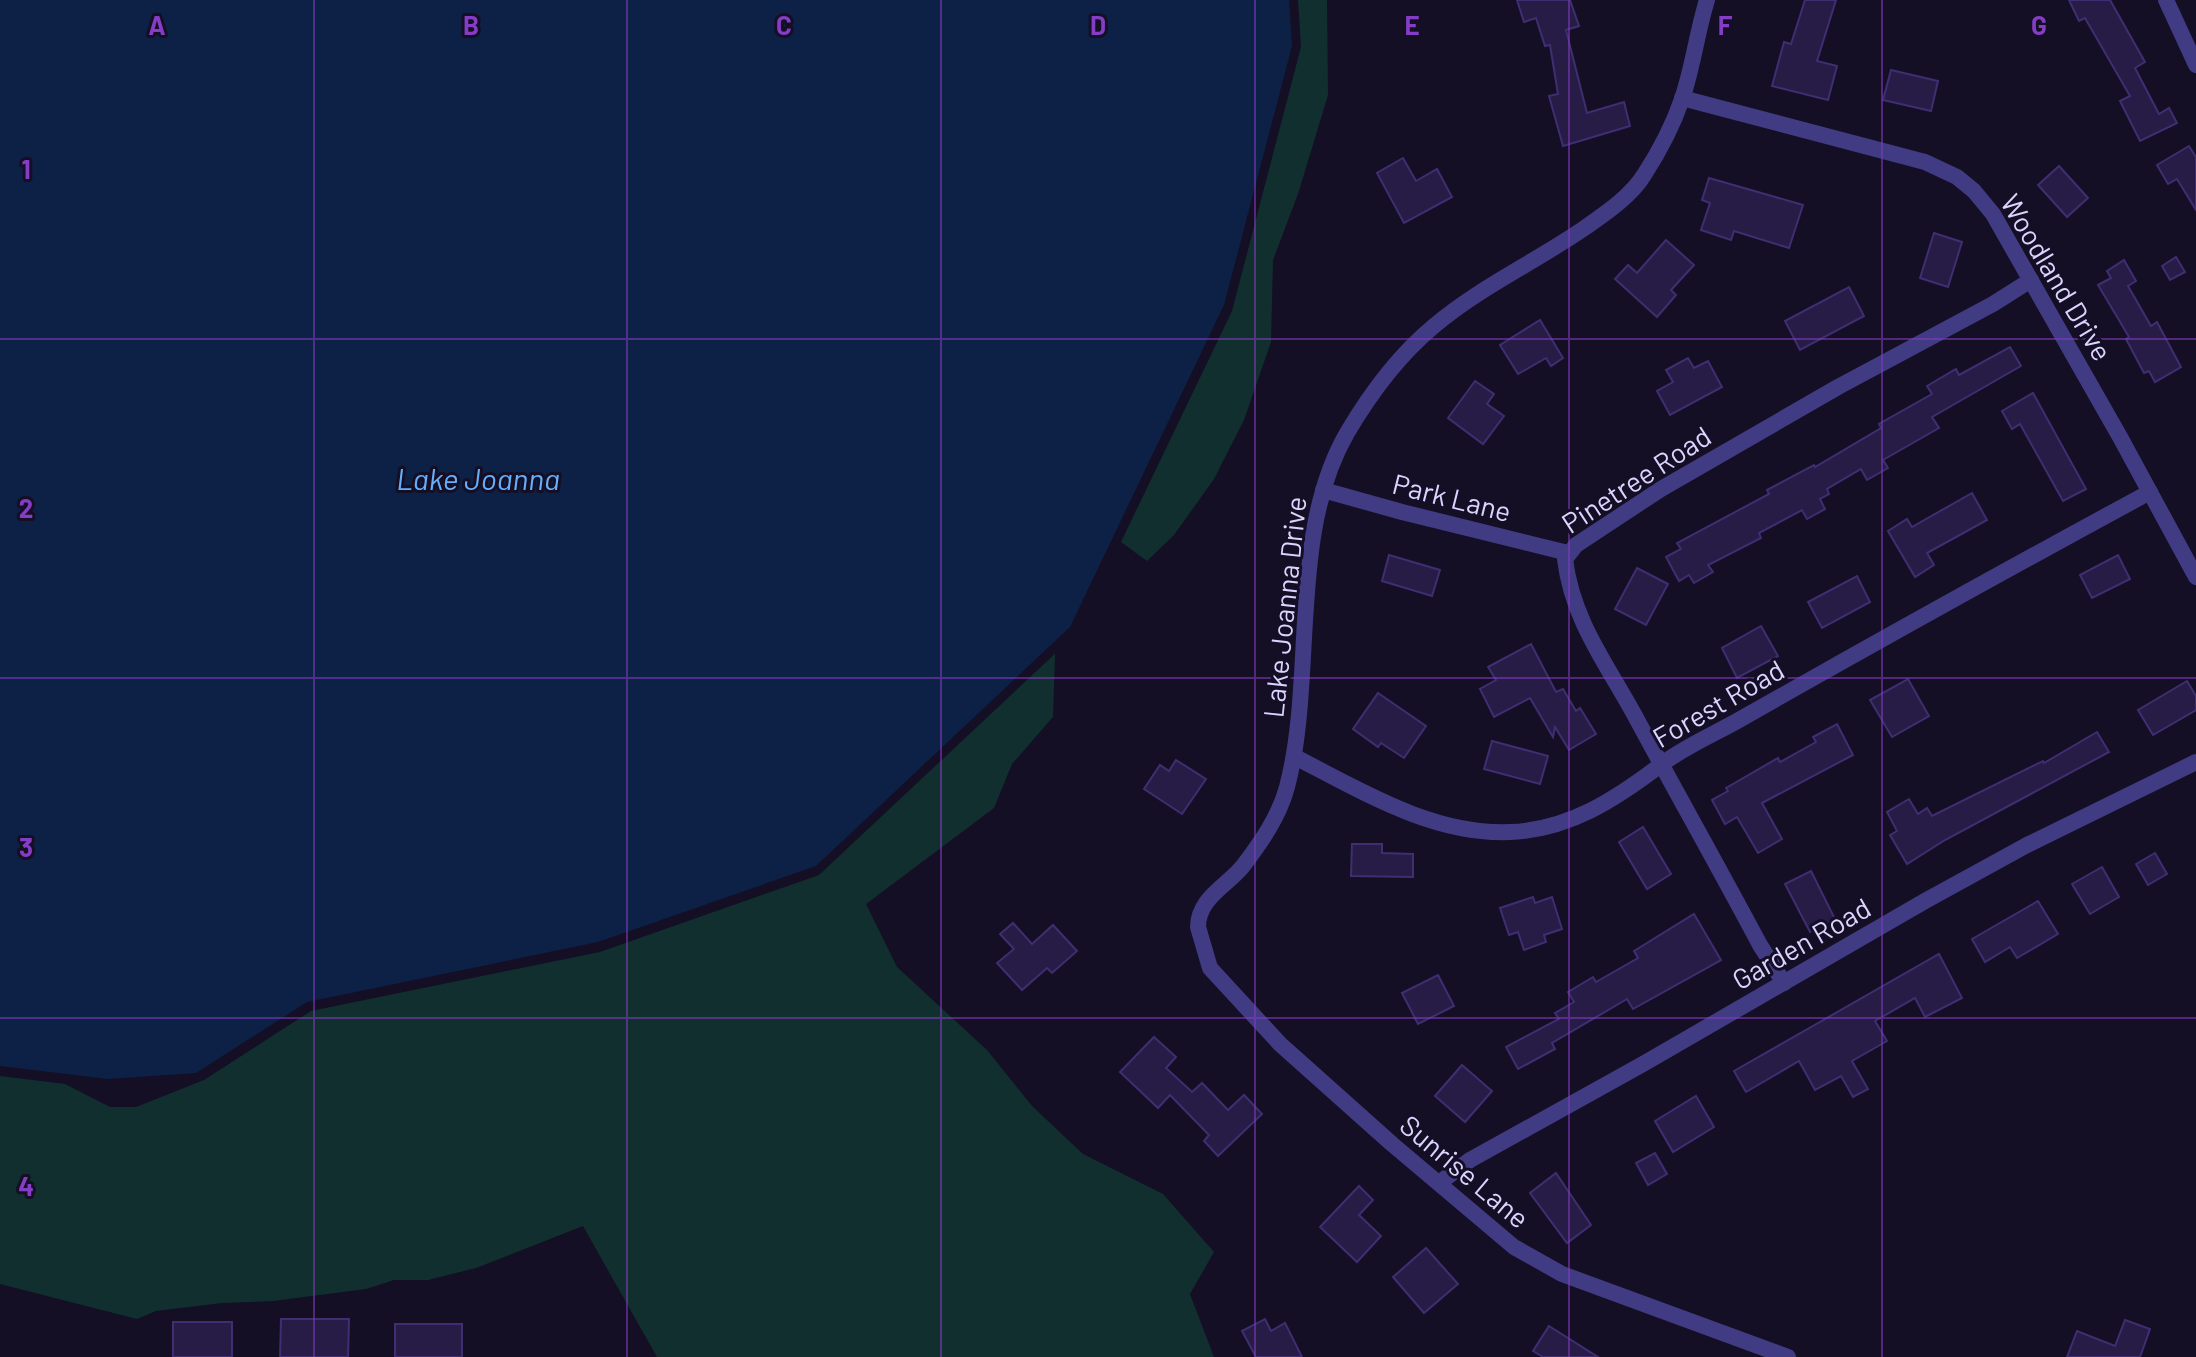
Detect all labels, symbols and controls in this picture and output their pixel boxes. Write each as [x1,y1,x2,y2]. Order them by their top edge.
text: A [148,9,166,40]
text: B [463,9,479,40]
text: C [776,9,792,40]
text: D [1090,9,1106,40]
text: E [1404,9,1420,40]
text: F [1718,9,1733,40]
text: G [2031,9,2047,40]
text: 1 [21,153,31,184]
street label: Woodland Drive [1994,188,2120,366]
street label: Pinetree Road [1555,418,1717,540]
water label: Lake Joanna [396,460,560,496]
street label: Park Lane [1389,466,1515,528]
text: 2 [19,492,33,523]
street label: Lake Joanna Drive [1255,495,1313,719]
street label: Forest Road [1646,652,1790,754]
text: 3 [19,831,33,862]
street label: Garden Road [1726,890,1876,996]
street label: Sunrise Lane [1394,1107,1536,1235]
text: 4 [18,1170,34,1201]

